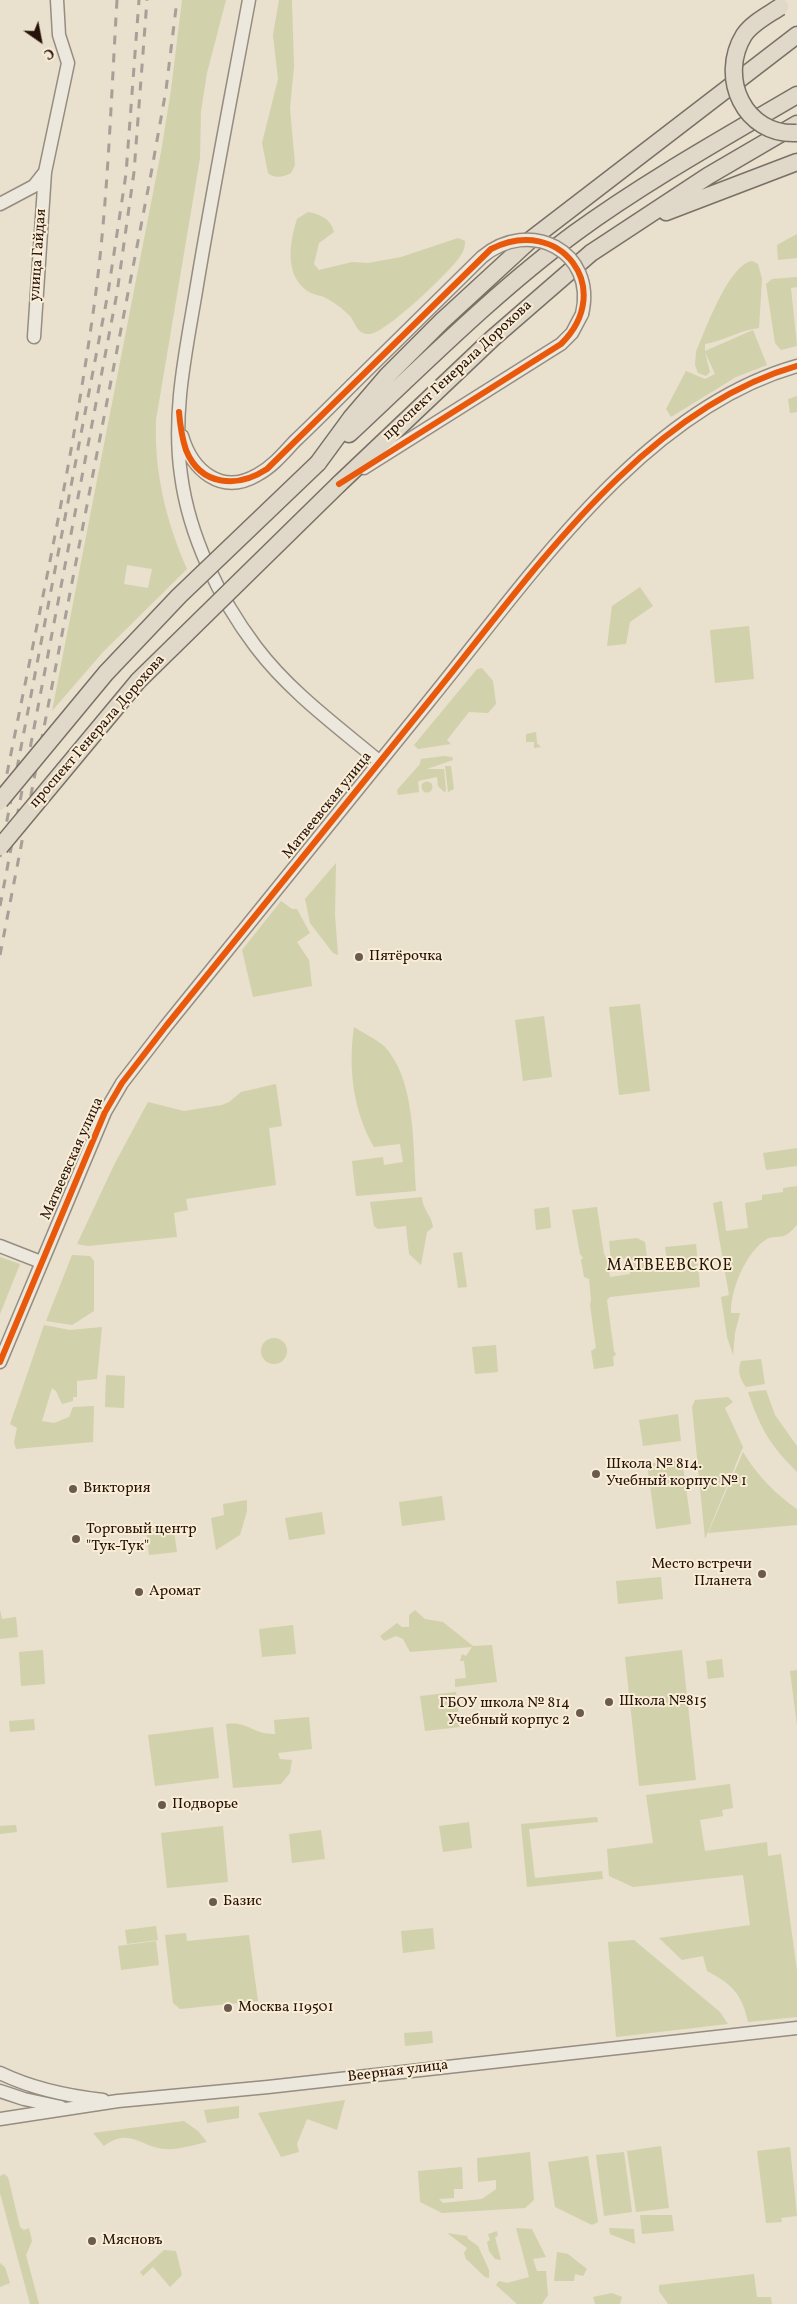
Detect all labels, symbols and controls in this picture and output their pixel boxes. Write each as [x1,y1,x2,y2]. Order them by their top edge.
north arrow [15,15,65,65]
text: С [39,43,57,63]
street label: улица Гайдая [27,208,51,302]
street label: проспект Генерала Дорохова [380,297,536,445]
street label: проспект Генерала Дорохова [26,652,170,812]
street label: Матвеевская улица [279,749,377,863]
place label: Пятёрочка [369,948,443,966]
marker: Пятёрочка [353,951,365,963]
street label: Матвеевская улица [38,1095,108,1223]
district label: МАТВЕЕВСКОЕ [605,1257,735,1277]
place label: Школа № 814. Учебный корпус № 1 [606,1456,747,1491]
marker: Школа № 814. Учебный корпус № 1 [590,1468,602,1480]
place label: Виктория [83,1480,151,1498]
marker: Виктория [67,1483,79,1495]
place label: Торговый центр "Тук-Тук" [86,1521,197,1556]
marker: Торговый центр "Тук-Тук" [70,1533,82,1545]
place label: Место встречи Планета [651,1556,752,1591]
marker: Место встречи Планета [756,1568,768,1580]
place label: Аромат [149,1583,200,1601]
marker: Аромат [133,1586,145,1598]
place label: Школа №815 [619,1693,707,1711]
place label: ГБОУ школа № 814 Учебный корпус 2 [439,1695,570,1730]
marker: Школа №815 [603,1696,615,1708]
marker: ГБОУ школа № 814 Учебный корпус 2 [574,1707,586,1719]
place label: Подворье [172,1796,238,1814]
marker: Подворье [156,1799,168,1811]
place label: Базис [223,1893,262,1911]
marker: Базис [207,1896,219,1908]
place label: Москва 119501 [238,1999,333,2017]
marker: Москва 119501 [222,2002,234,2014]
street label: Веерная улица [347,2057,449,2087]
place label: Мясновъ [102,2232,163,2250]
marker: Мясновъ [86,2235,98,2247]

